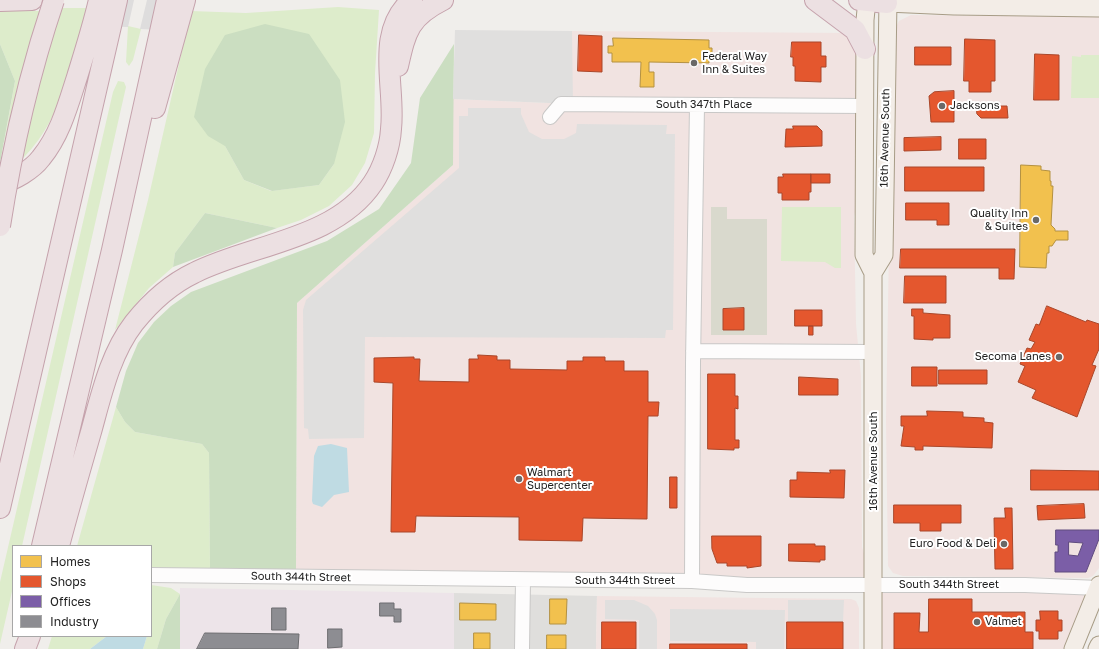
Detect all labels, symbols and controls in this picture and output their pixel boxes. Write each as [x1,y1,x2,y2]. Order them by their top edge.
place label: Federal Way Inn & Suites [702,50,767,76]
marker: Federal Way Inn & Suites [689,58,699,68]
street label: 16th Avenue South [878,88,892,188]
street label: South 347th Place [656,98,752,112]
place label: Jacksons [950,99,1000,113]
marker: Jacksons [937,101,947,111]
place label: Quality Inn & Suites [970,207,1028,233]
marker: Quality Inn & Suites [1031,215,1041,225]
place label: Secoma Lanes [975,350,1051,364]
marker: Secoma Lanes [1054,352,1064,362]
street label: 16th Avenue South [867,412,881,510]
place label: Walmart Supercenter [527,466,592,492]
marker: Walmart Supercenter [514,474,524,484]
place label: Euro Food & Deli [909,537,996,551]
marker: Euro Food & Deli [999,539,1009,549]
legend [12,545,152,637]
text: Homes [50,554,90,569]
street label: South 344th Street [251,570,351,584]
text: Shops [50,574,86,589]
street label: South 344th Street [575,574,675,588]
street label: South 344th Street [899,578,999,592]
text: Offices [50,594,91,609]
text: Industry [50,614,99,629]
place label: Valmet [985,615,1022,629]
marker: Valmet [972,617,982,627]

